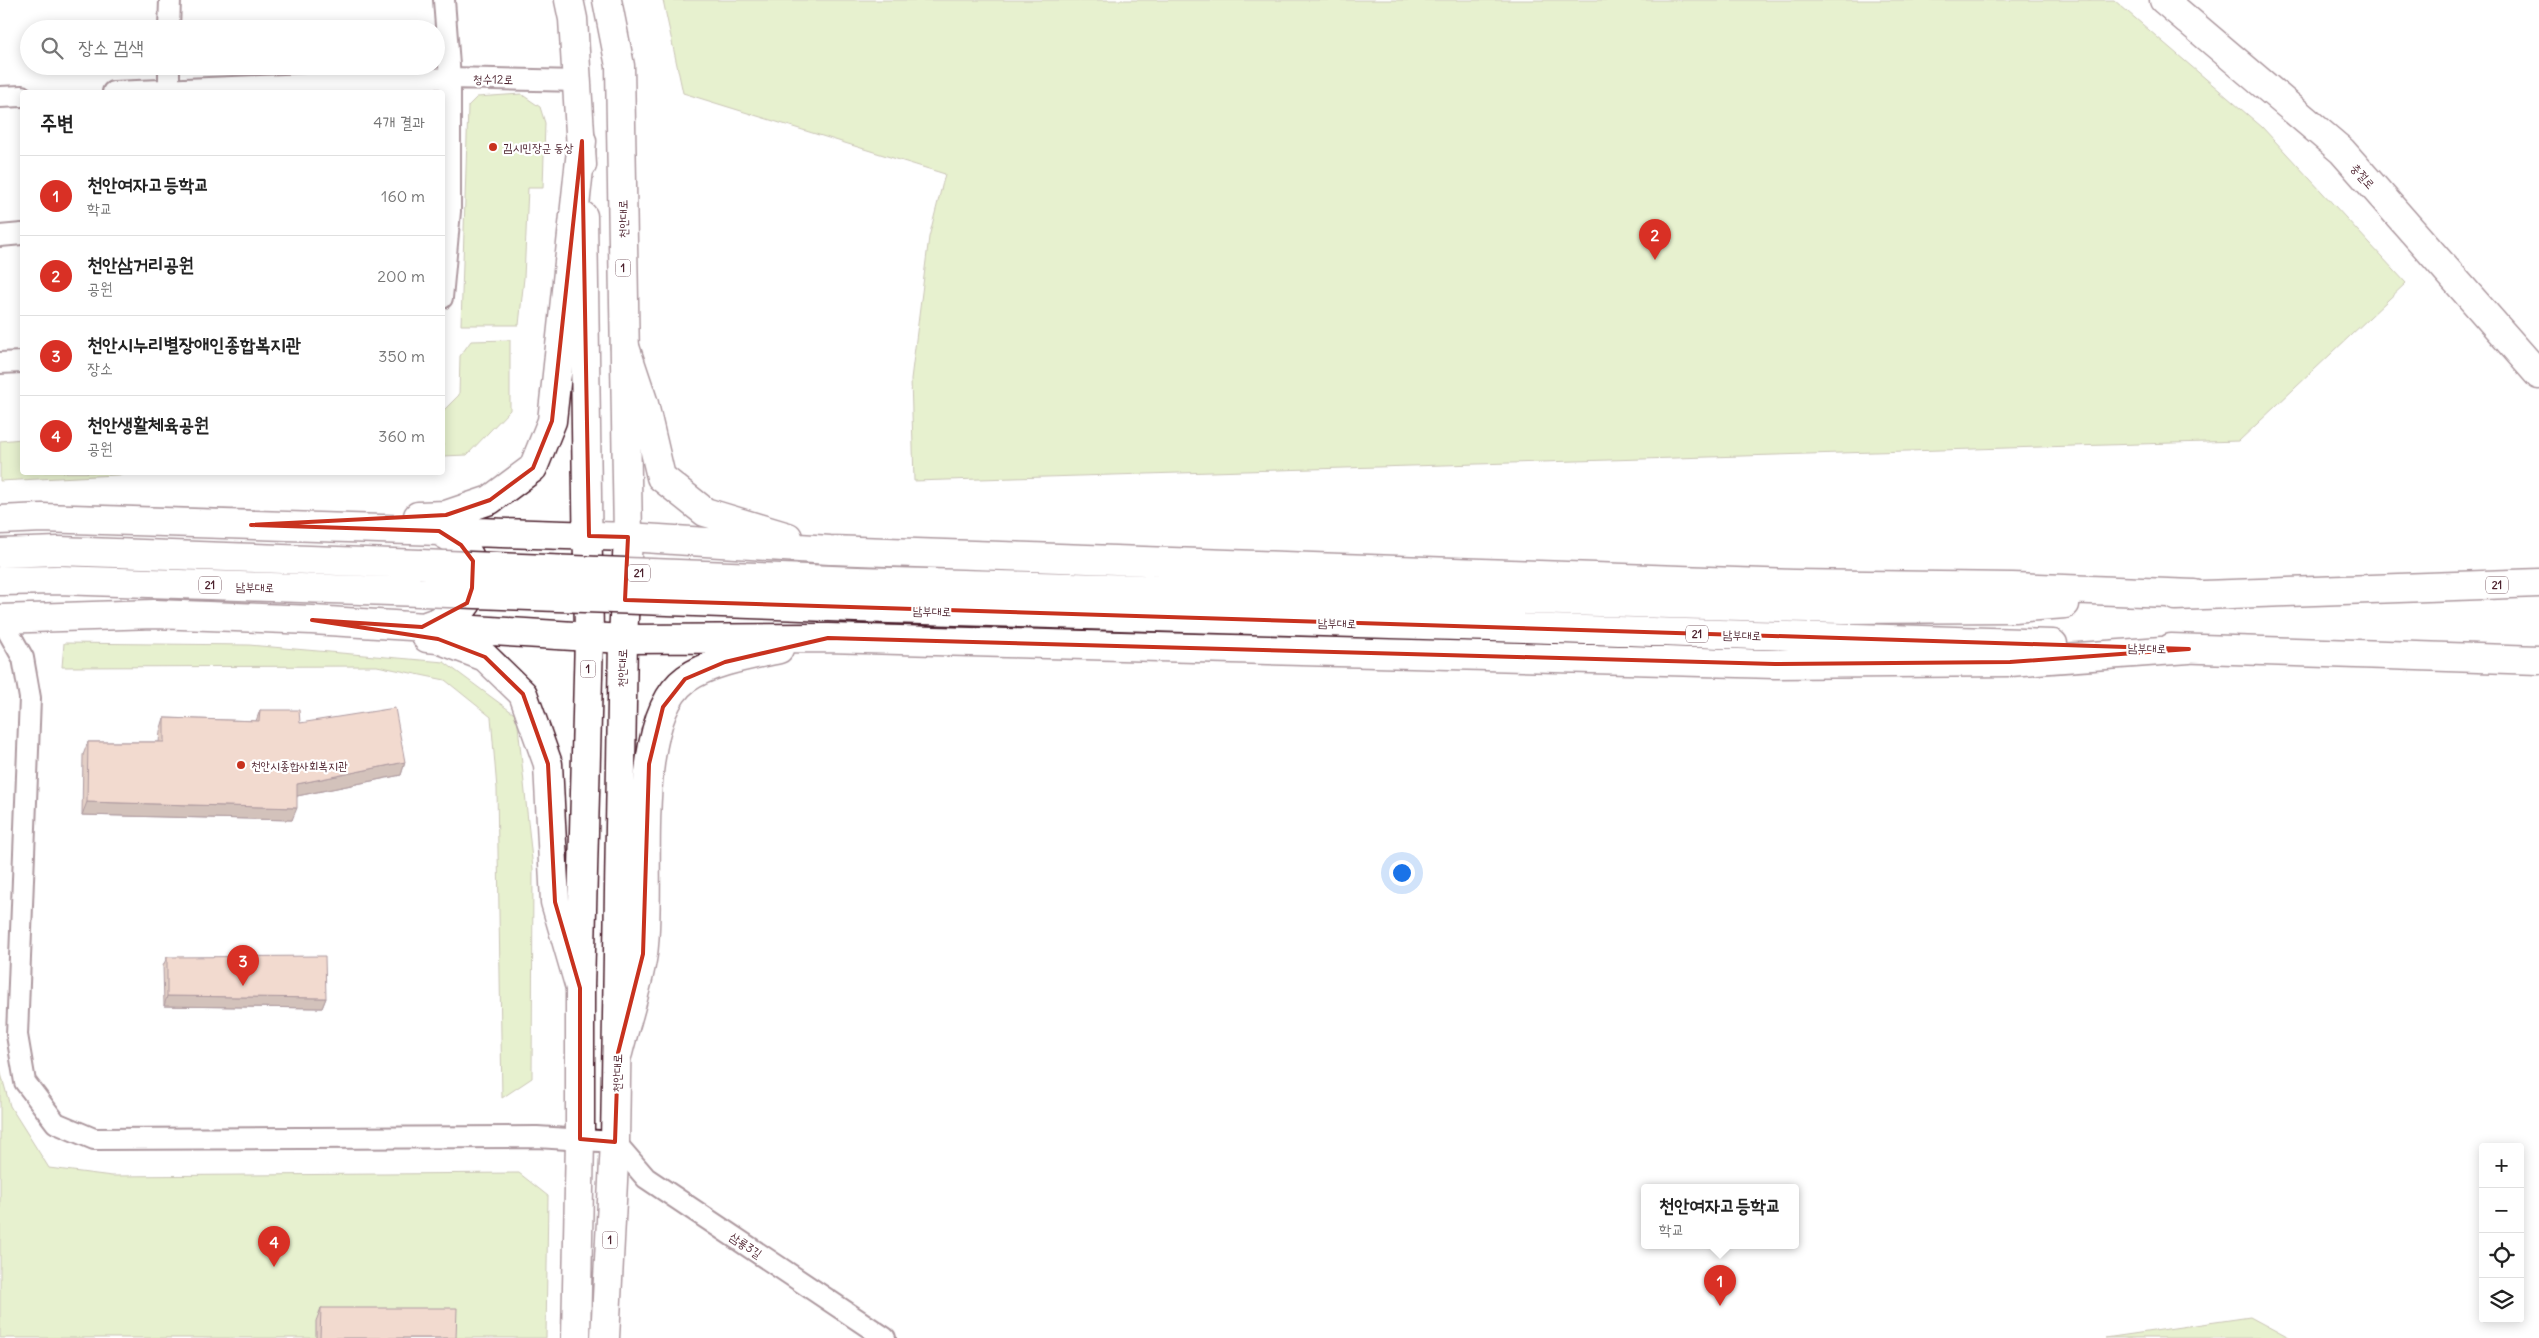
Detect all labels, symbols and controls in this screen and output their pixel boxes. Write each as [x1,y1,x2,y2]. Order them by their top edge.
search box [20,20,445,75]
icon: search [38,34,66,62]
text: 장소 검색 [78,35,144,59]
street label: 청수12로 [473,71,513,87]
text: 주변 [40,109,74,136]
text: 4개 결과 [373,112,425,132]
place label: 김시민장군 동상 [503,140,574,155]
marker: 김시민장군 동상 [487,141,499,153]
street label: 충절로 [2348,160,2378,192]
text: 천안여자고등학교 [87,172,209,196]
text: 1 [53,186,59,206]
text: 160 m [381,186,425,206]
text: 학교 [87,198,113,218]
street label: 천안대로 [615,200,631,238]
pin: 2 [1639,219,1671,260]
text: 천안삼거리공원 [87,252,194,276]
road number: 1 [616,260,630,276]
text: 2 [52,266,60,286]
text: 200 m [377,266,425,286]
text: 공원 [87,278,113,298]
text: 천안시누리별장애인종합복지관 [87,332,301,356]
text: 3 [51,346,61,366]
text: 350 m [378,346,425,366]
text: 장소 [87,358,113,378]
text: 천안생활체육공원 [87,412,209,436]
text: 4 [51,426,61,446]
text: 360 m [378,426,425,446]
text: 공원 [87,438,113,458]
road number: 21 [628,564,650,582]
road number: 21 [199,576,221,594]
road number: 21 [2486,576,2508,594]
street label: 남부대로 [235,579,275,595]
street label: 남부대로 [912,603,952,619]
street label: 남부대로 [1317,615,1357,631]
road number: 21 [1686,626,1708,642]
street label: 남부대로 [1722,627,1762,643]
street label: 남부대로 [2127,640,2167,656]
street label: 천안대로 [614,649,630,687]
road number: 1 [580,661,596,678]
place label: 천안시종합사회복지관 [251,758,348,773]
marker: 천안시종합사회복지관 [235,759,247,771]
your location [1389,860,1415,886]
pin: 3 [227,945,259,986]
street label: 천안대로 [609,1054,625,1092]
map controls [2479,1143,2524,1323]
button: + [2479,1143,2524,1188]
popup [1641,1184,1799,1249]
button: − [2479,1188,2524,1233]
text: 천안여자고등학교 [1659,1193,1781,1217]
text: 학교 [1659,1219,1685,1239]
pin: 4 [258,1226,290,1267]
street label: 삼룡3길 [727,1229,765,1261]
road number: 1 [602,1232,618,1248]
button: locate [2479,1233,2524,1278]
pin: 1 [1704,1265,1736,1306]
button: layers [2479,1278,2524,1323]

